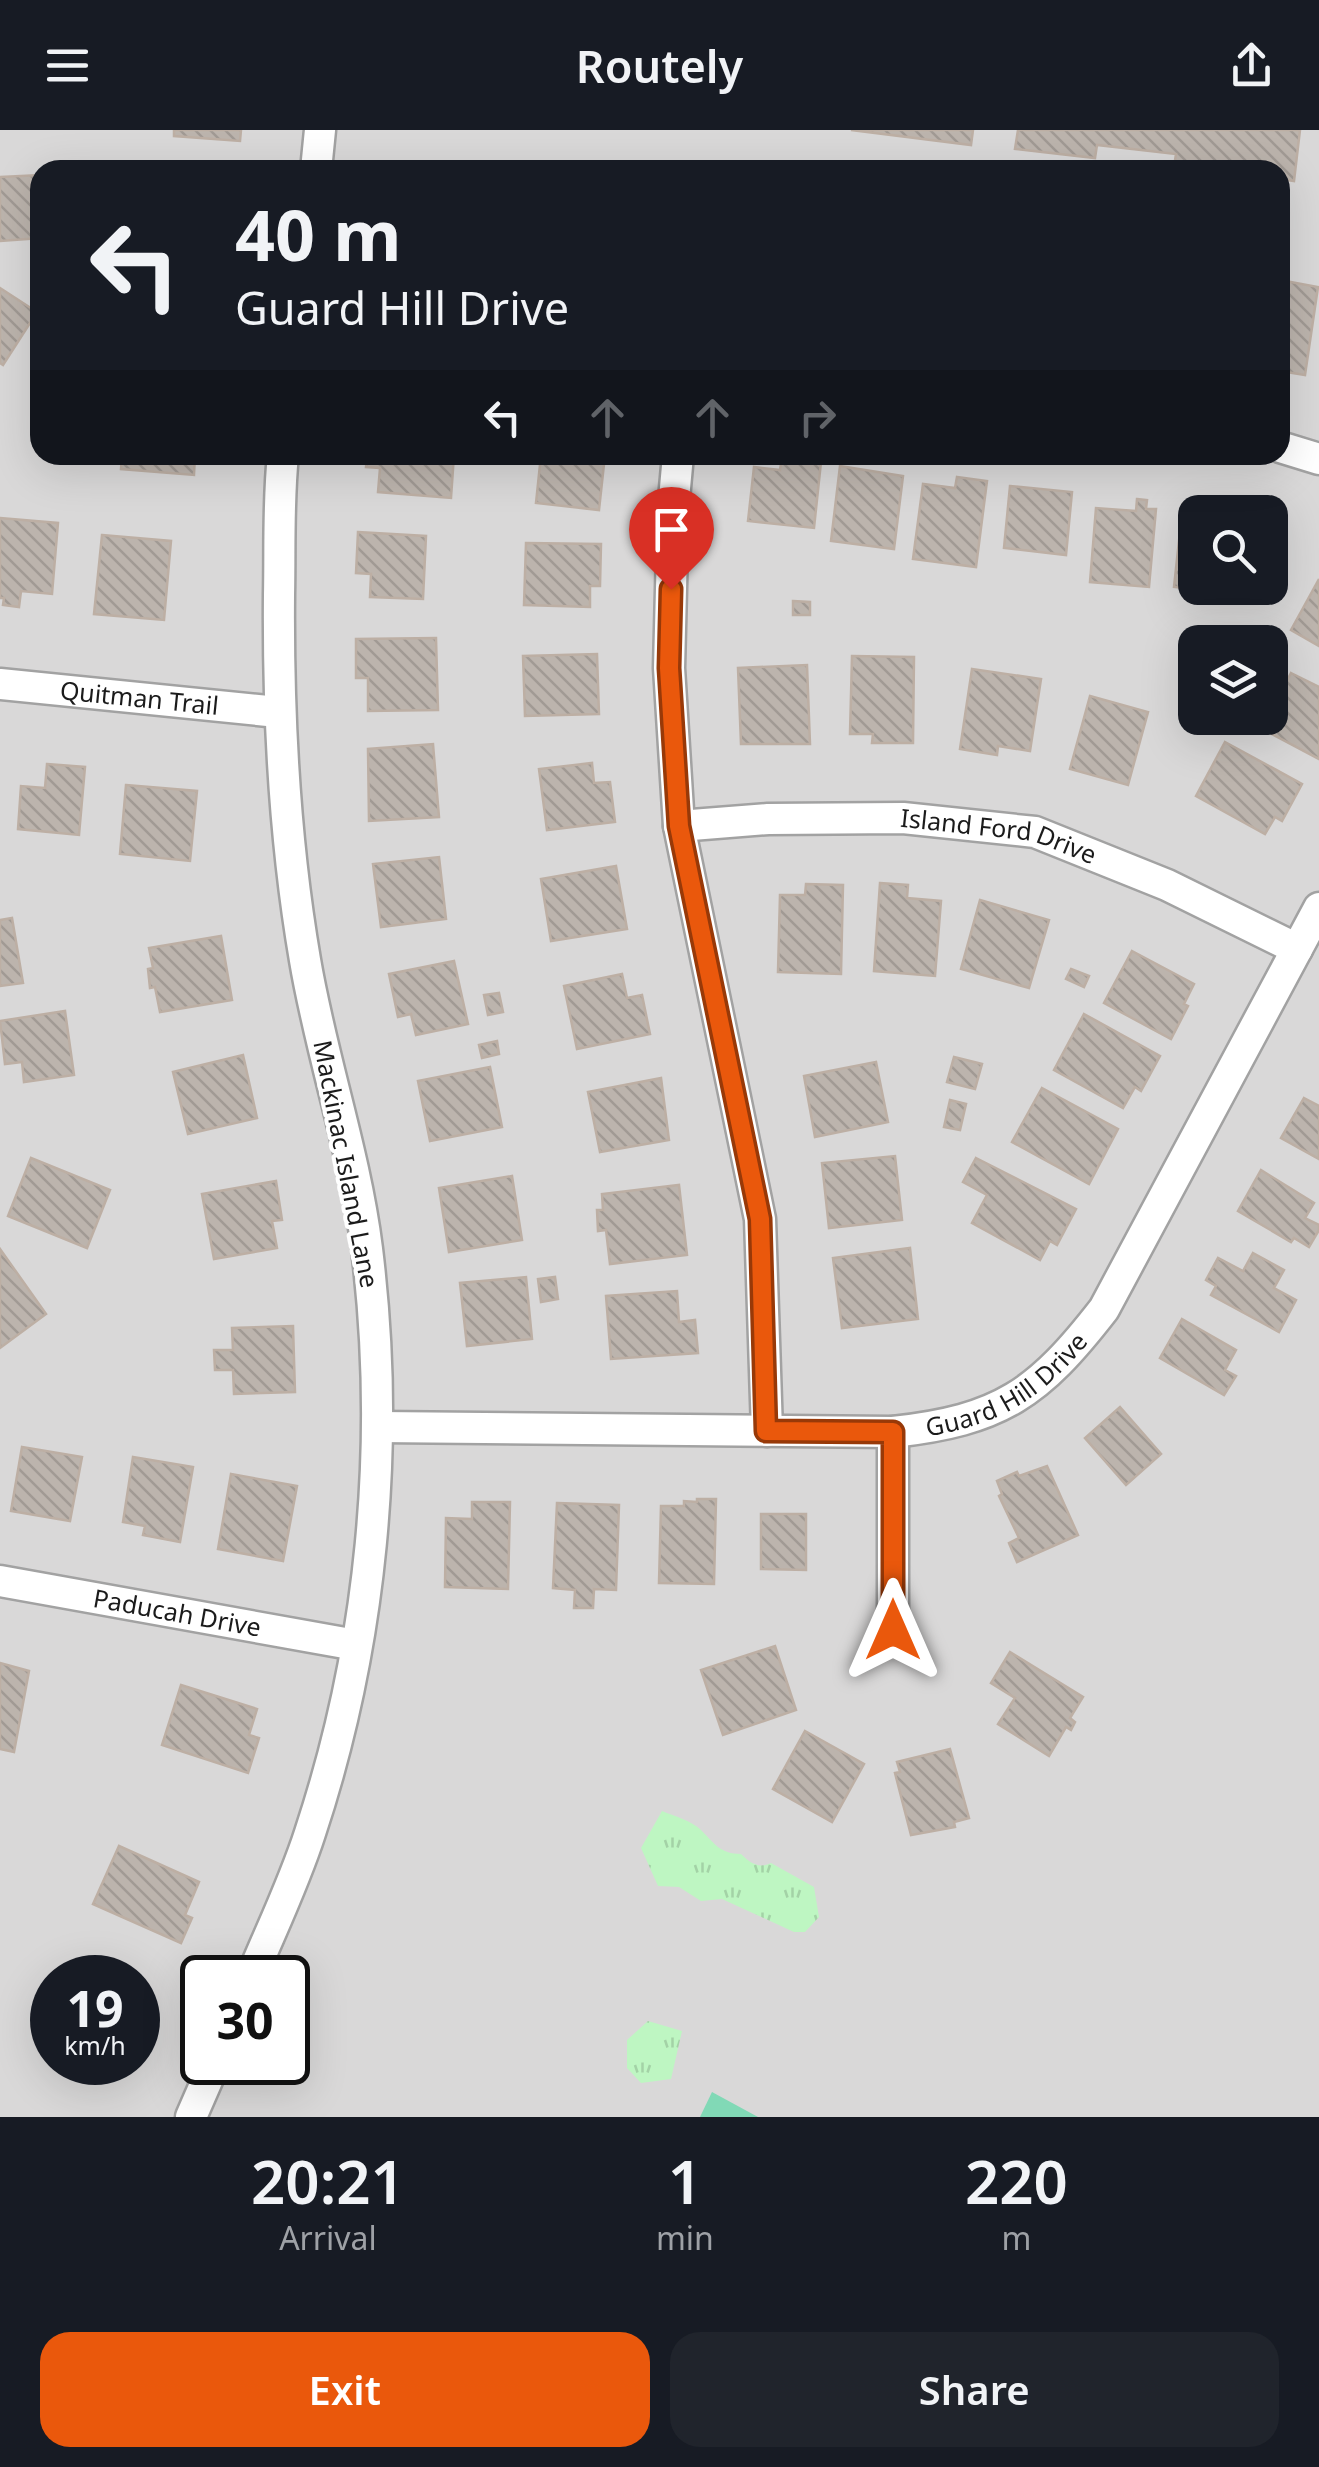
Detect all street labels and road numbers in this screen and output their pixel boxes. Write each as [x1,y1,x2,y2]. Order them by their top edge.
street label: Quitman Trail [58,672,220,722]
street label: Island Ford Drive [899,800,1102,871]
street label: Mackinac Island Lane [306,1037,388,1290]
street label: Guard Hill Drive [923,1325,1094,1443]
street label: Paducah Drive [91,1580,264,1644]

